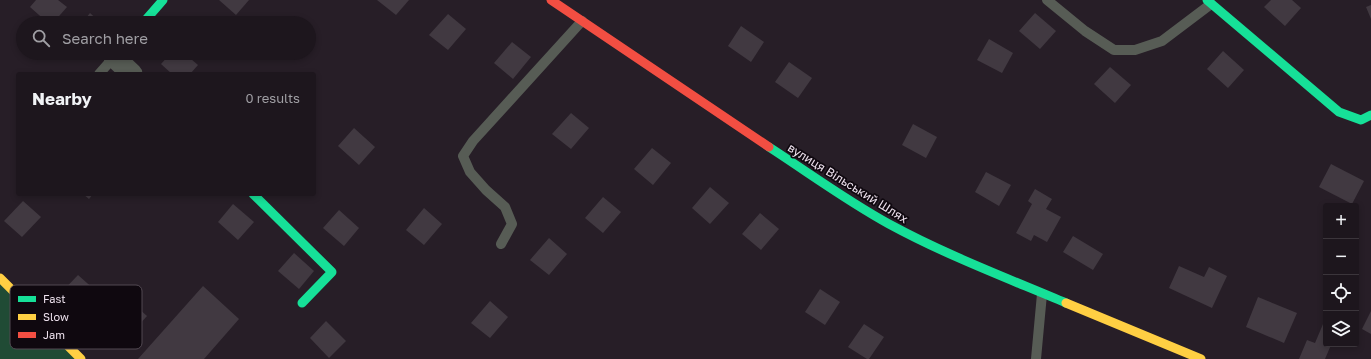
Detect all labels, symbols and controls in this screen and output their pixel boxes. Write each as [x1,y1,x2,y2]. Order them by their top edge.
search box [16,16,316,60]
icon: search [30,27,52,49]
text: Search here [62,29,148,47]
text: Nearby [32,88,92,109]
text: 0 results [245,90,300,106]
street label: вулиця Вільський Шлях [785,140,911,226]
map controls [1323,203,1359,347]
button: + [1323,203,1359,239]
button: − [1323,239,1359,275]
button: locate [1323,275,1359,311]
legend [10,285,142,349]
text: Fast [43,292,66,305]
text: Slow [43,310,69,323]
button: layers [1323,311,1359,347]
text: Jam [43,328,65,341]

